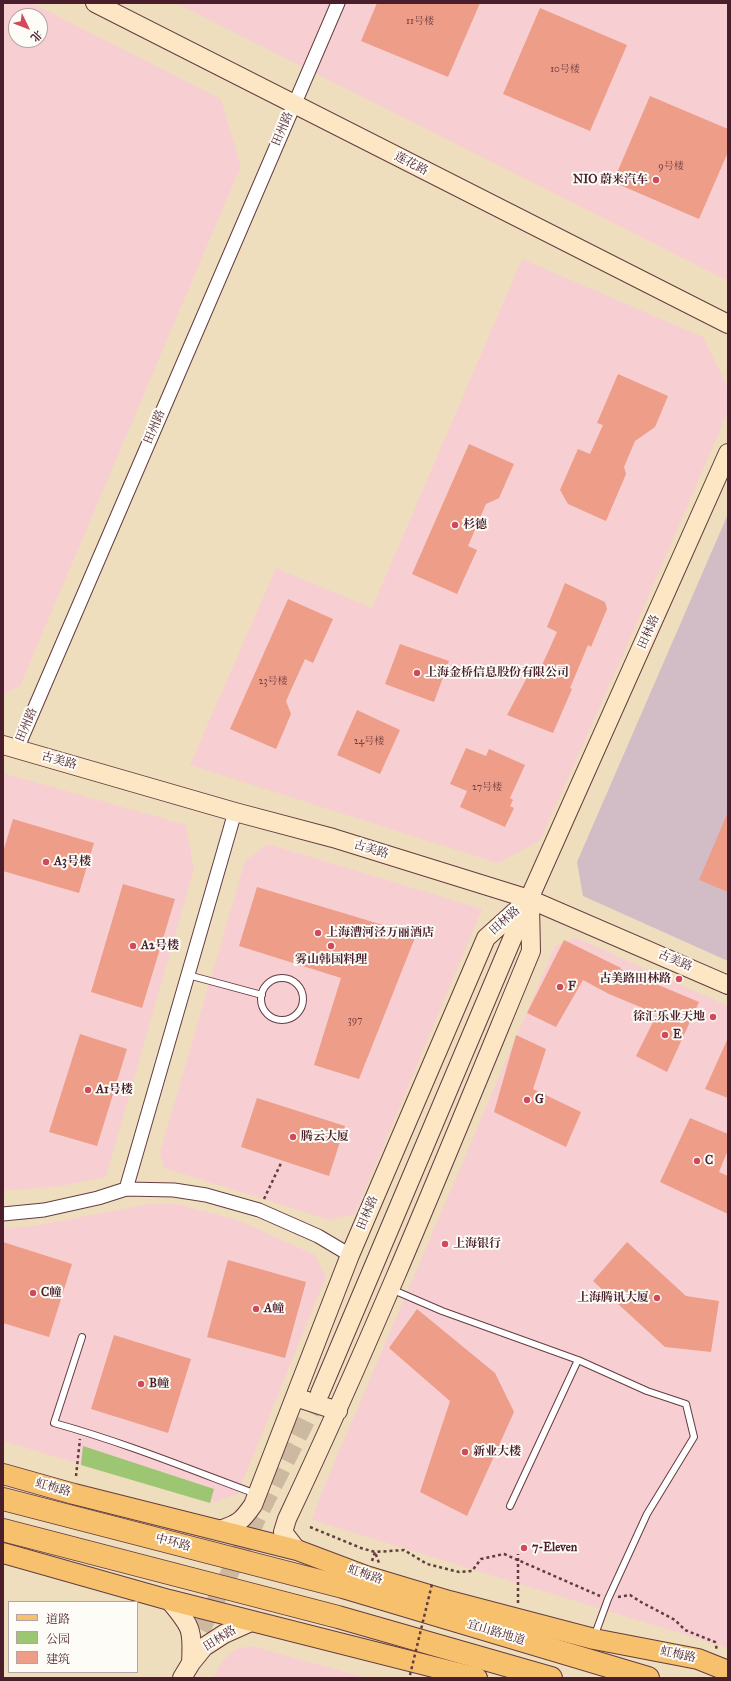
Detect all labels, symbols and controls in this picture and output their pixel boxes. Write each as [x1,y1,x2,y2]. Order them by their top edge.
north arrow [8,8,48,48]
house number: 11号楼 [406,16,434,28]
text: 北 [28,27,45,44]
house number: 10号楼 [550,64,580,76]
street label: 田州路 [269,110,297,148]
street label: 莲花路 [392,149,430,179]
house number: 9号楼 [658,161,684,173]
place label: NIO 蔚来汽车 [573,173,648,187]
marker: NIO 蔚来汽车 [651,175,661,185]
street label: 田州路 [141,408,169,446]
place label: 杉德 [463,518,487,532]
marker: 杉德 [450,520,460,530]
street label: 田林路 [635,613,663,651]
place label: 上海金桥信息股份有限公司 [425,666,569,680]
marker: 上海金桥信息股份有限公司 [412,668,422,678]
house number: 23号楼 [259,676,287,688]
street label: 田州路 [13,706,41,744]
house number: 24号楼 [354,736,384,748]
street label: 古美路 [40,749,78,773]
house number: 27号楼 [472,782,502,794]
street label: 古美路 [352,838,390,862]
place label: A3号楼 [54,855,91,869]
marker: A3号楼 [41,857,51,867]
street label: 田林路 [487,904,523,938]
place label: 上海漕河泾万丽酒店 [326,926,434,940]
marker: 上海漕河泾万丽酒店 [313,928,323,938]
place label: A2号楼 [141,939,179,953]
marker: A2号楼 [128,941,138,951]
marker: 雾山韩国料理 [326,941,336,951]
street label: 古美路 [656,947,694,975]
place label: 雾山韩国料理 [295,953,367,967]
place label: 古美路田林路 [599,972,671,986]
marker: 古美路田林路 [674,974,684,984]
place label: F [568,980,576,994]
marker: F [555,982,565,992]
place label: 徐汇乐业天地 [633,1010,705,1024]
marker: 徐汇乐业天地 [708,1012,718,1022]
house number: 397 [348,1015,362,1027]
place label: E [673,1028,682,1042]
marker: E [660,1030,670,1040]
place label: A1号楼 [96,1083,133,1097]
marker: A1号楼 [83,1085,93,1095]
place label: G [535,1093,544,1107]
marker: G [522,1095,532,1105]
place label: 腾云大厦 [301,1130,349,1144]
marker: 腾云大厦 [288,1132,298,1142]
place label: C [705,1154,713,1168]
marker: C [692,1156,702,1166]
street label: 田林路 [354,1194,382,1232]
place label: 上海银行 [453,1237,501,1251]
marker: 上海银行 [440,1239,450,1249]
place label: C幢 [41,1286,61,1300]
marker: C幢 [28,1288,38,1298]
place label: 上海腾讯大厦 [577,1291,649,1305]
marker: 上海腾讯大厦 [652,1293,662,1303]
place label: A幢 [264,1302,284,1316]
marker: A幢 [251,1304,261,1314]
place label: B幢 [149,1377,169,1391]
marker: B幢 [136,1379,146,1389]
place label: 新业大楼 [473,1445,521,1459]
marker: 新业大楼 [460,1447,470,1457]
street label: 虹梅路 [34,1476,72,1500]
street label: 中环路 [154,1531,192,1555]
place label: 7-Eleven [532,1541,577,1555]
marker: 7-Eleven [519,1543,529,1553]
street label: 虹梅路 [346,1562,384,1588]
legend [8,1601,138,1673]
text: 道路 [46,1612,70,1626]
street label: 宜山路地道 [465,1617,527,1649]
street label: 田林路 [201,1623,239,1655]
text: 公园 [46,1632,70,1646]
street label: 虹梅路 [659,1644,697,1666]
text: 建筑 [46,1652,70,1666]

